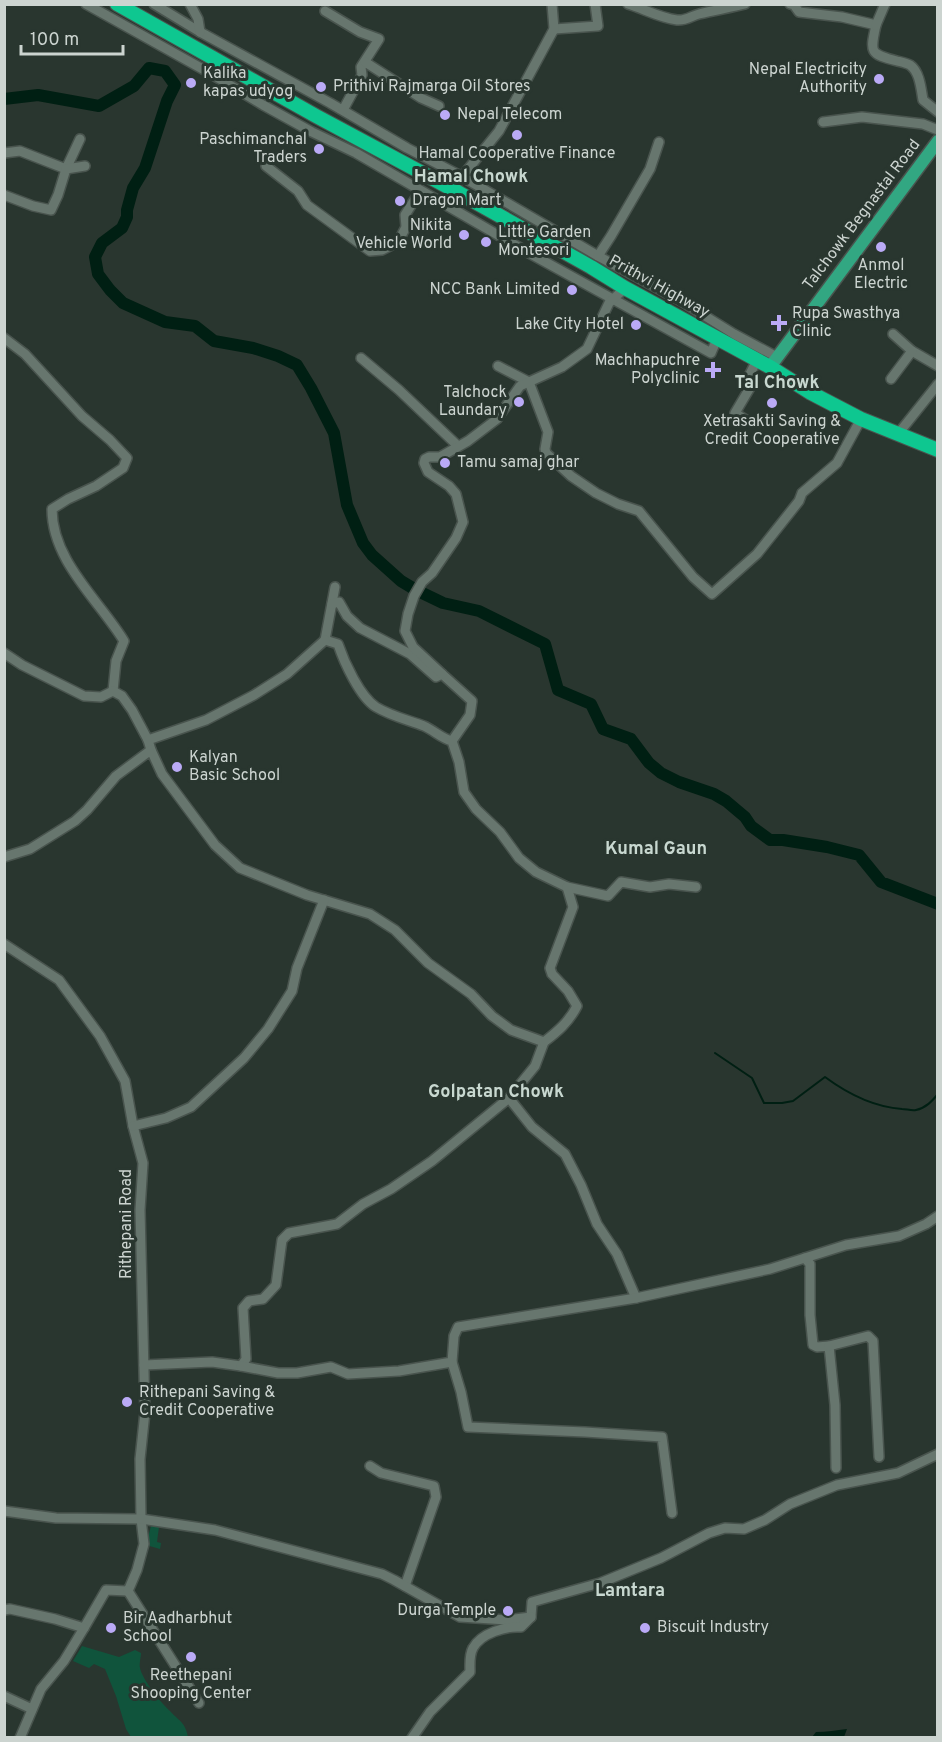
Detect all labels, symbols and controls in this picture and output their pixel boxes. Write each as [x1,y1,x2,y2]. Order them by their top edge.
scale bar [21,18,123,56]
text: 100 m [30,29,79,52]
place label: Nepal Electricity Authority [749,60,867,98]
place label: Kalika kapas udyog [203,64,293,102]
marker: Nepal Electricity Authority [872,72,886,86]
marker: Kalika kapas udyog [184,76,198,90]
place label: Prithivi Rajmarga Oil Stores [333,77,531,97]
marker: Prithivi Rajmarga Oil Stores [314,80,328,94]
place label: Nepal Telecom [457,105,562,125]
marker: Nepal Telecom [438,108,452,122]
marker: Hamal Cooperative Finance [510,128,524,142]
place label: Paschimanchal Traders [199,130,307,168]
street label: Talchowk Begnastal Road [799,136,925,294]
marker: Paschimanchal Traders [312,142,326,156]
place label: Hamal Cooperative Finance [419,144,615,164]
district label: Hamal Chowk [414,166,528,189]
place label: Dragon Mart [412,191,502,211]
marker: Dragon Mart [393,194,407,208]
place label: Nikita Vehicle World [356,216,452,254]
place label: Little Garden Montesori [498,223,591,261]
marker: Nikita Vehicle World [457,228,471,242]
marker: Little Garden Montesori [479,235,493,249]
marker: Anmol Electric [874,240,888,254]
street label: Prithvi Highway [605,251,713,323]
place label: Anmol Electric [854,256,908,294]
place label: NCC Bank Limited [429,280,560,300]
marker: NCC Bank Limited [565,283,579,297]
place label: Rupa Swasthya Clinic [792,304,900,342]
marker: Rupa Swasthya Clinic [770,314,788,332]
place label: Lake City Hotel [515,315,624,335]
marker: Lake City Hotel [629,318,643,332]
place label: Machhapuchre Polyclinic [595,351,700,389]
marker: Machhapuchre Polyclinic [704,361,722,379]
district label: Tal Chowk [734,372,820,395]
place label: Talchock Laundary [439,383,507,421]
marker: Talchock Laundary [512,395,526,409]
marker: Xetrasakti Saving & Credit Cooperative [765,396,779,410]
place label: Xetrasakti Saving & Credit Cooperative [703,412,841,450]
place label: Tamu samaj ghar [457,453,580,473]
marker: Tamu samaj ghar [438,456,452,470]
place label: Kalyan Basic School [189,748,280,786]
marker: Kalyan Basic School [170,760,184,774]
district label: Kumal Gaun [605,838,707,861]
district label: Golpatan Chowk [428,1081,564,1104]
street label: Rithepani Road [117,1169,137,1279]
place label: Rithepani Saving & Credit Cooperative [139,1383,275,1421]
marker: Rithepani Saving & Credit Cooperative [120,1395,134,1409]
district label: Lamtara [595,1580,665,1603]
place label: Durga Temple [397,1601,496,1621]
marker: Durga Temple [501,1604,515,1618]
place label: Bir Aadharbhut School [123,1609,232,1647]
place label: Biscuit Industry [657,1618,769,1638]
marker: Bir Aadharbhut School [104,1621,118,1635]
marker: Biscuit Industry [638,1621,652,1635]
marker: Reethepani Shooping Center [184,1650,198,1664]
place label: Reethepani Shooping Center [131,1666,251,1704]

